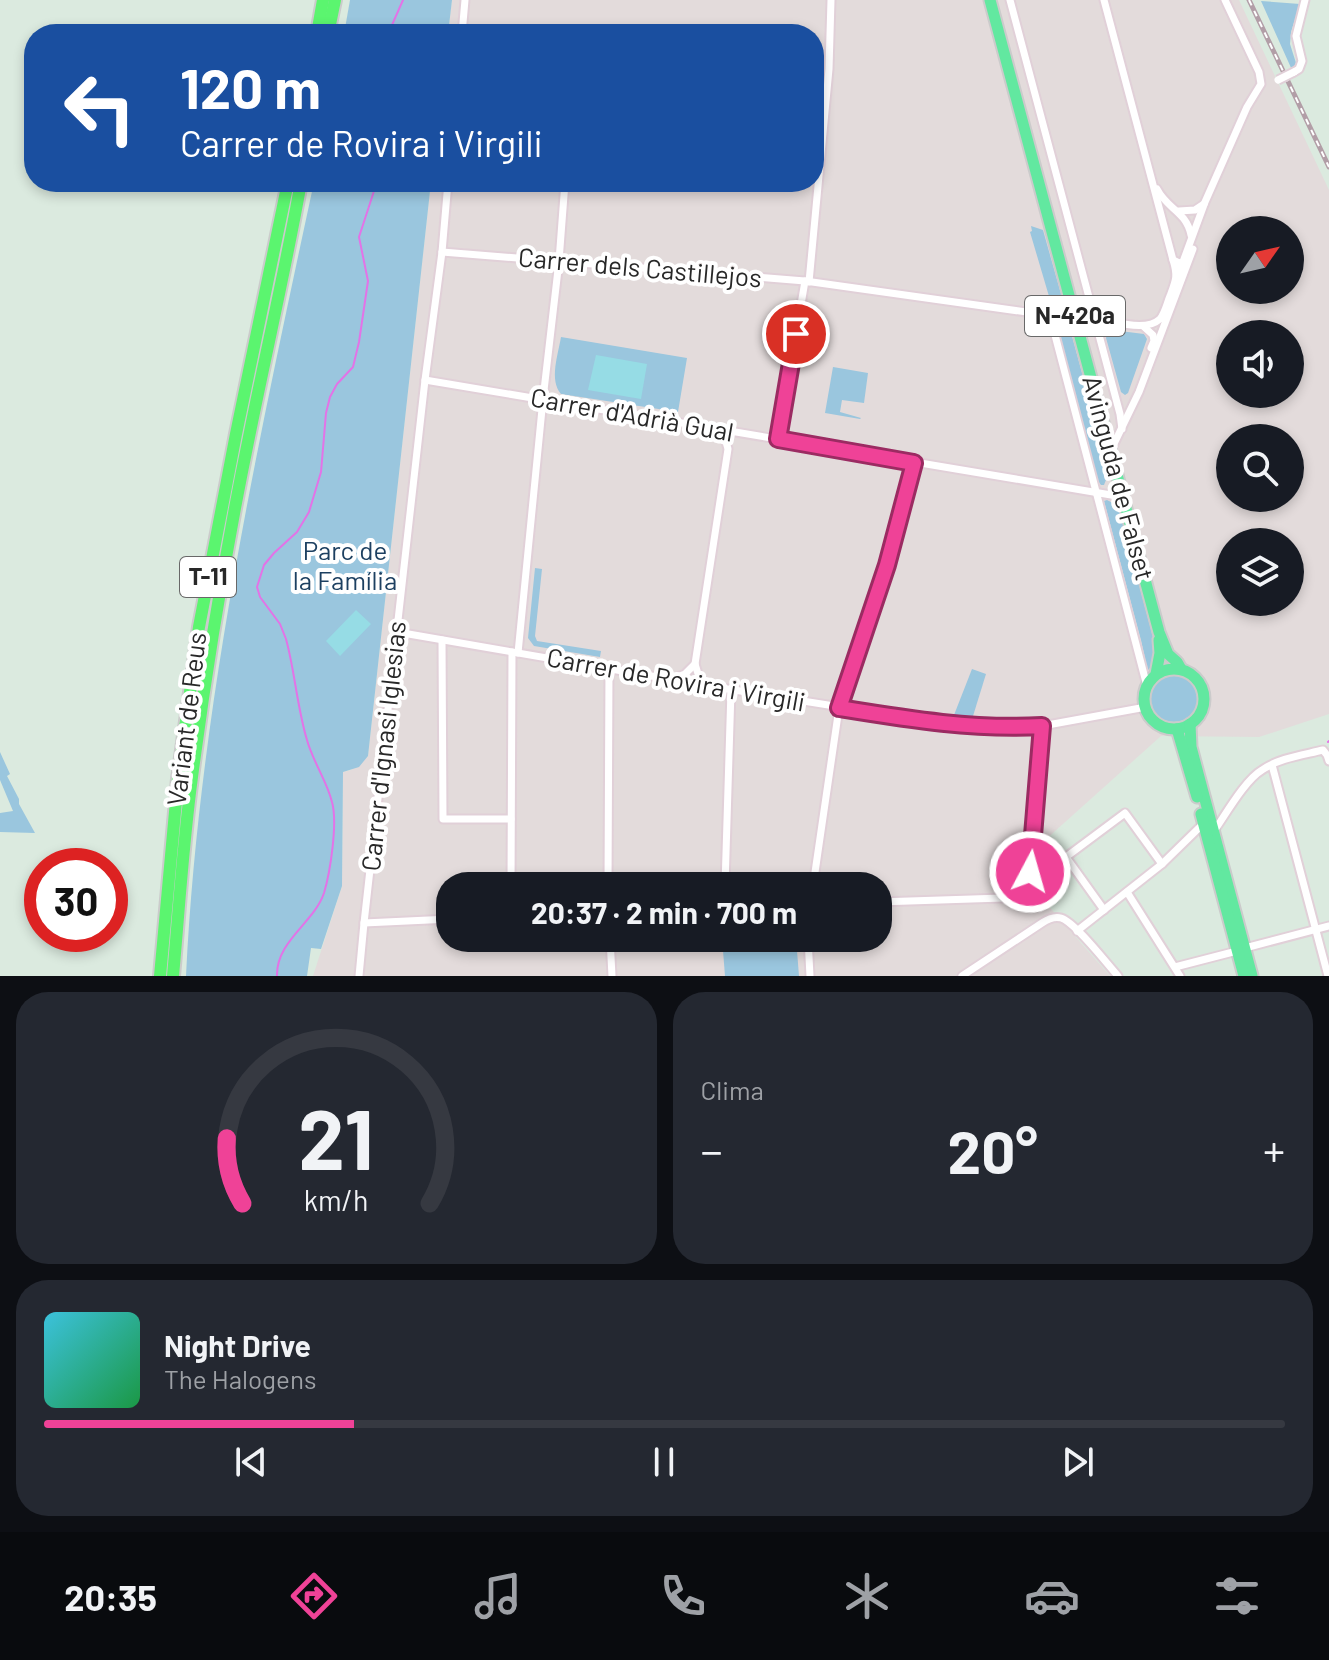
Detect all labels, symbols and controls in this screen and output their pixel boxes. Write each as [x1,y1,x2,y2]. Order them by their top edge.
text: 120 m [180,53,321,120]
icon: left [48,56,152,160]
text: Carrer de Rovira i Virgili [180,121,543,164]
north arrow [1216,216,1304,304]
map controls [1216,216,1304,616]
street label: Carrer dels Castillejos [517,240,763,293]
road number: N-420a [1025,296,1125,336]
pin [762,300,830,368]
icon: arrive [774,312,818,356]
button: sound [1216,320,1304,408]
street label: Avinguda de Falset [1077,372,1162,583]
street label: Carrer d'Adrià Gual [528,380,736,447]
button: search [1216,424,1304,512]
button: layers [1216,528,1304,616]
park label: Parc de la Família [293,534,397,595]
road number: T-11 [180,557,236,597]
street label: Carrer d'Ignasi Iglesias [354,619,411,872]
street label: Variant de Reus [159,630,212,807]
street label: Carrer de Rovira i Virgili [545,641,808,717]
position arrow [988,830,1072,914]
speed limit sign: 30 [24,848,128,952]
text: 20:37 · 2 min · 700 m [531,894,797,930]
text: Clima [701,1074,764,1105]
text: 21 [298,1087,374,1187]
text: 20° [948,1114,1038,1186]
text: − [701,1123,723,1176]
text: + [1263,1123,1285,1176]
text: km/h [304,1182,369,1217]
text: Night Drive [164,1327,311,1363]
text: The Halogens [164,1363,316,1394]
icon: previous [229,1440,273,1484]
icon: pause [642,1440,686,1484]
icon: next [1056,1440,1100,1484]
icon: directions [286,1568,342,1624]
icon: music [470,1568,526,1624]
icon: phone [655,1568,711,1624]
icon: climate [839,1568,895,1624]
icon: car [1024,1568,1080,1624]
icon: filters [1209,1568,1265,1624]
text: 20:35 [64,1575,157,1618]

